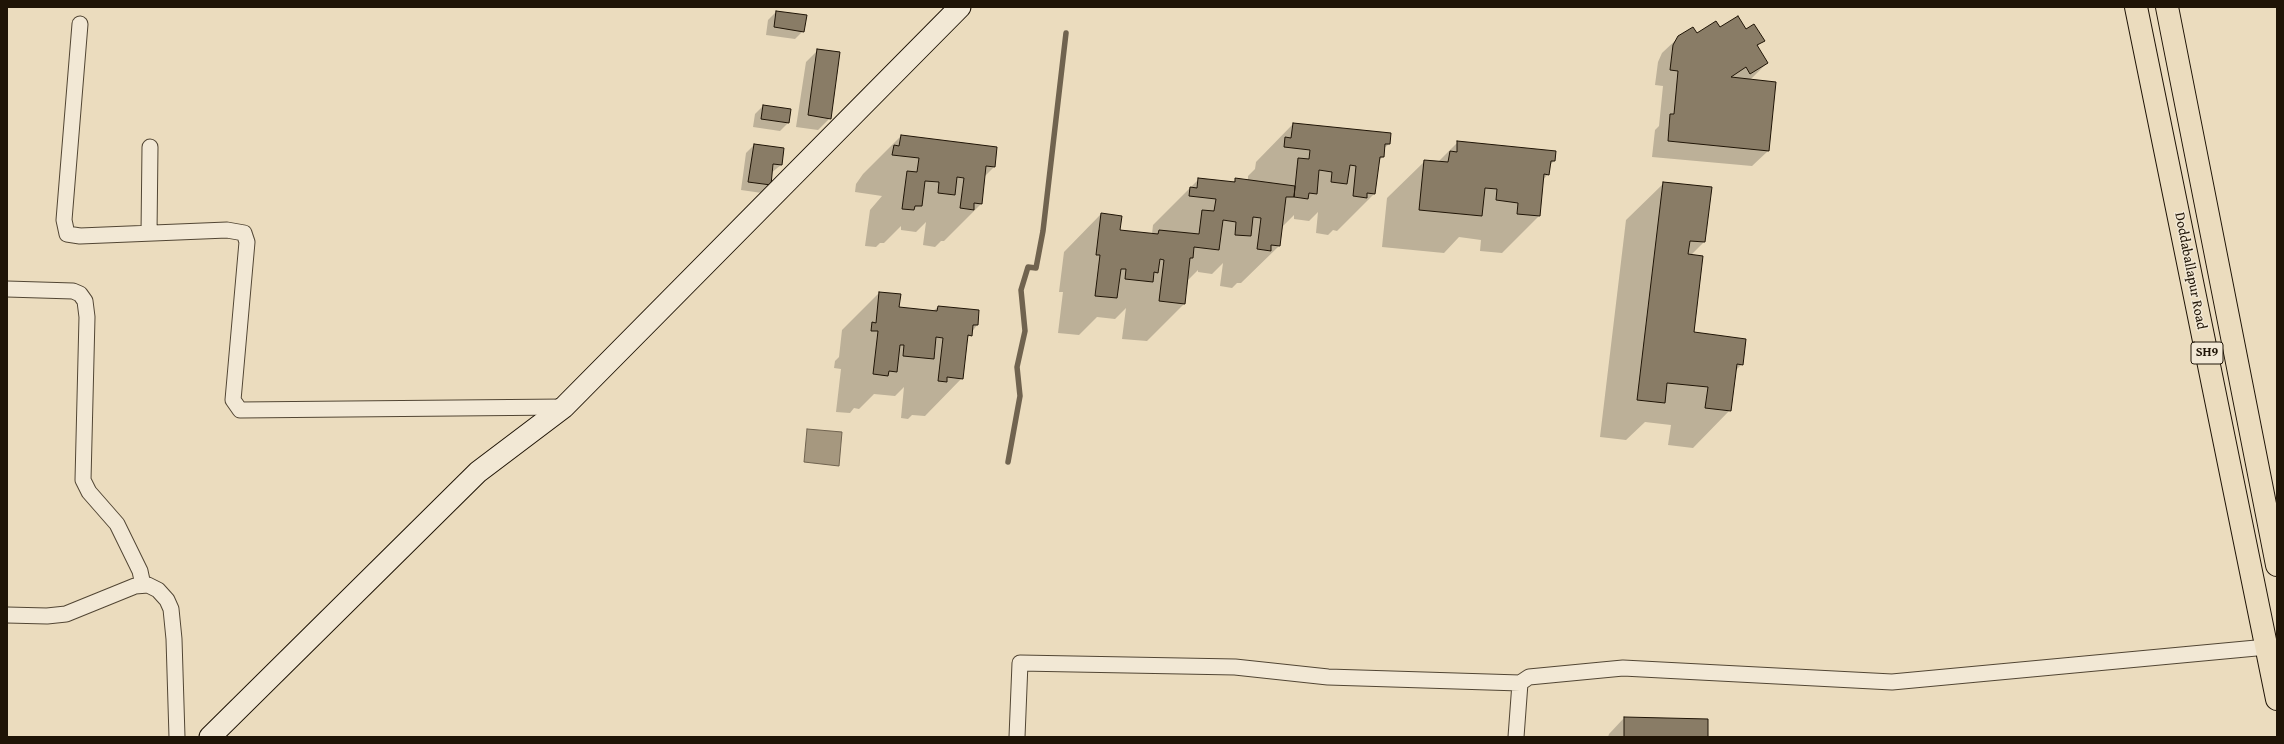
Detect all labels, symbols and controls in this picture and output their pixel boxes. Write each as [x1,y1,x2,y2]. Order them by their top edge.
street label: Doddaballapur Road [2170,211,2210,331]
road number: SH9 [2191,342,2223,364]

